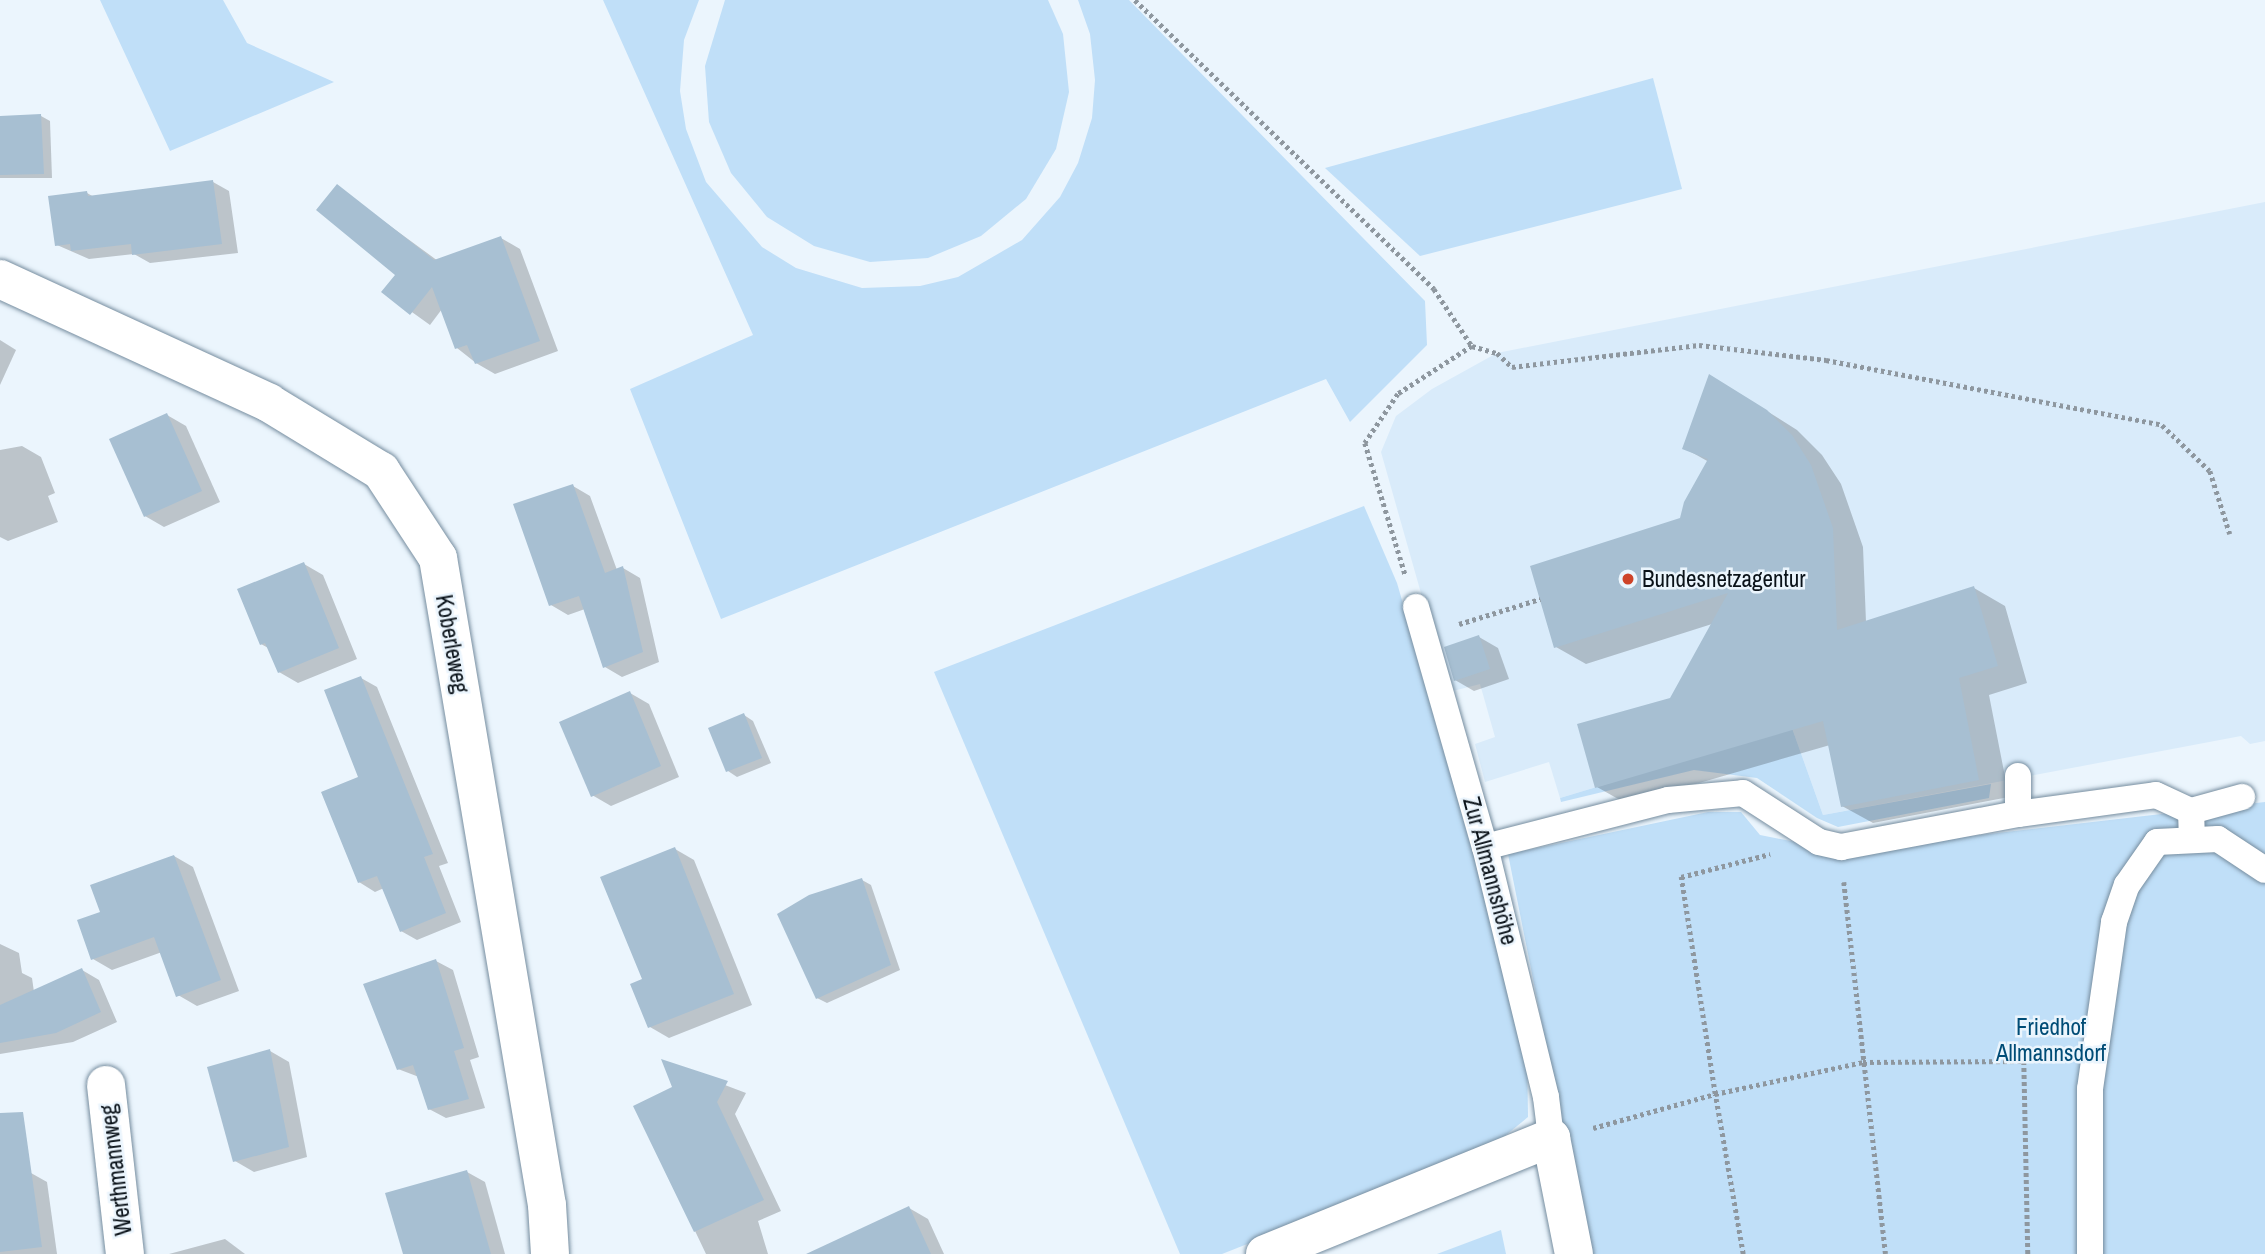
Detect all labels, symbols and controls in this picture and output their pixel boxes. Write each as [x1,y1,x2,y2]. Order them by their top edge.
place label: Bundesnetzagentur [1642,565,1806,593]
marker: Bundesnetzagentur [1620,571,1636,587]
street label: Koberleweg [430,593,474,695]
street label: Zur Allmannshöhe [1457,794,1523,948]
park label: Friedhof Allmannsdorf [1996,1013,2106,1067]
street label: Werthmannweg [94,1103,138,1237]

